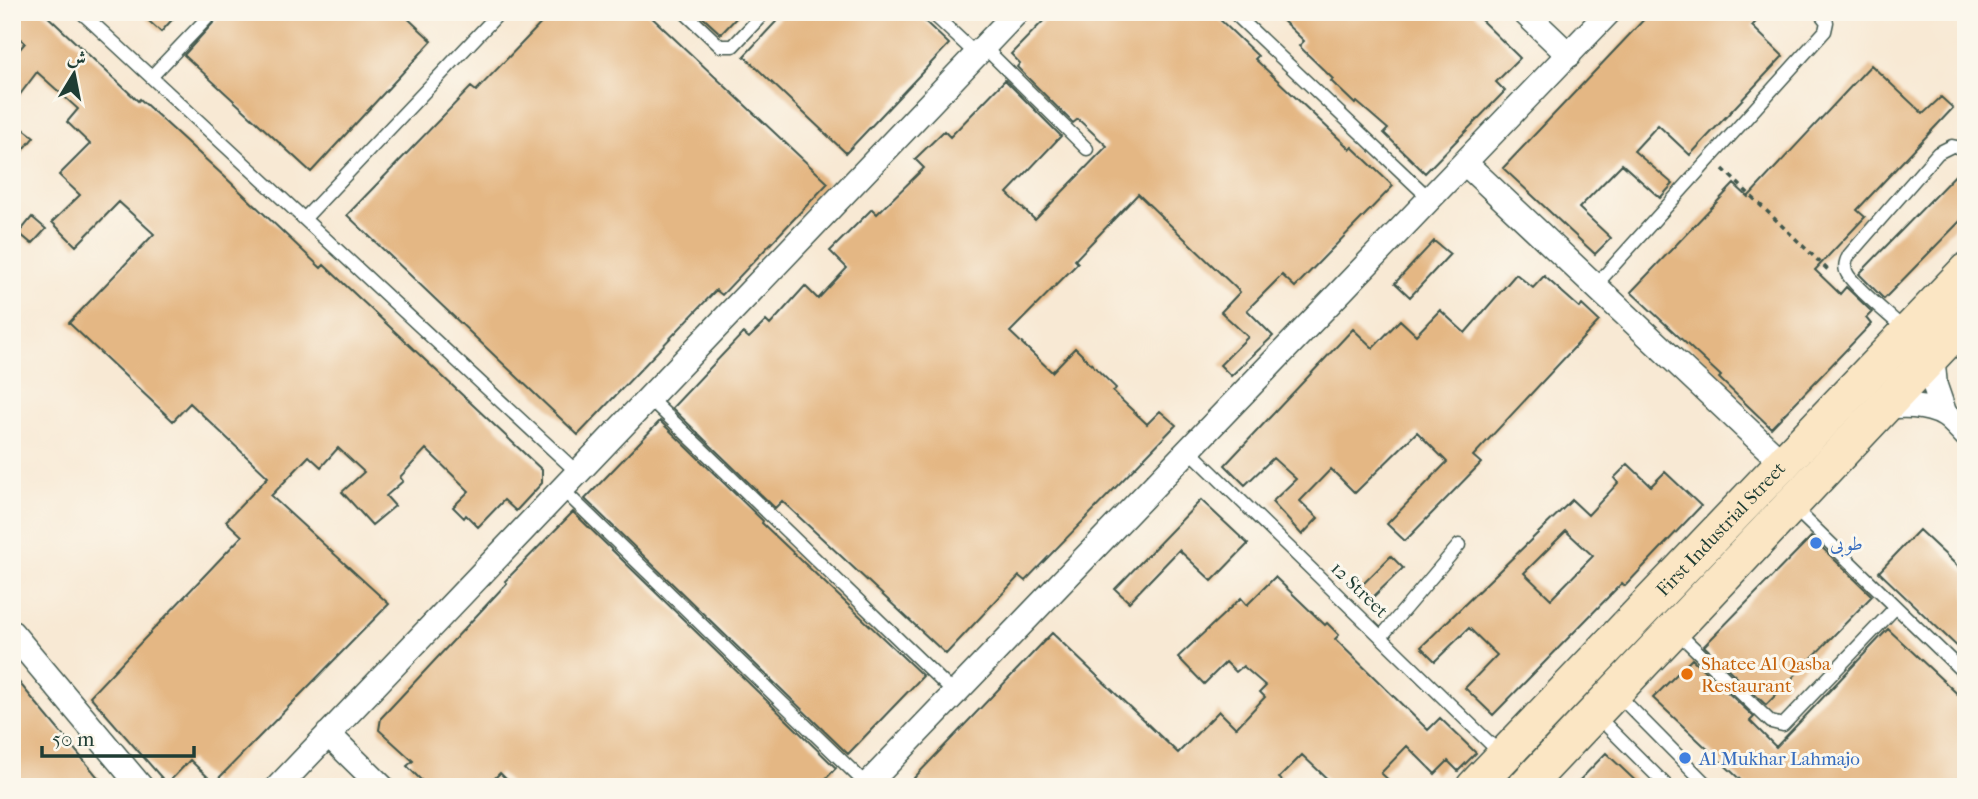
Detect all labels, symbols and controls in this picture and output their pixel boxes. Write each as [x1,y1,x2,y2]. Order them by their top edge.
north arrow [38,38,108,108]
text: ش [66,46,88,71]
street label: First Industrial Street [1652,457,1790,601]
place label: طوبى [1830,533,1863,558]
marker: طوبى [1808,535,1824,551]
street label: 12 Street [1326,557,1393,622]
place label: Shatee Al Qasba Restaurant [1701,653,1831,697]
marker: Shatee Al Qasba Restaurant [1679,666,1695,682]
scale bar [42,715,194,759]
text: 50 m [52,727,95,751]
place label: Al Mukhar Lahmajo [1698,748,1860,770]
marker: Al Mukhar Lahmajo [1677,750,1693,766]

